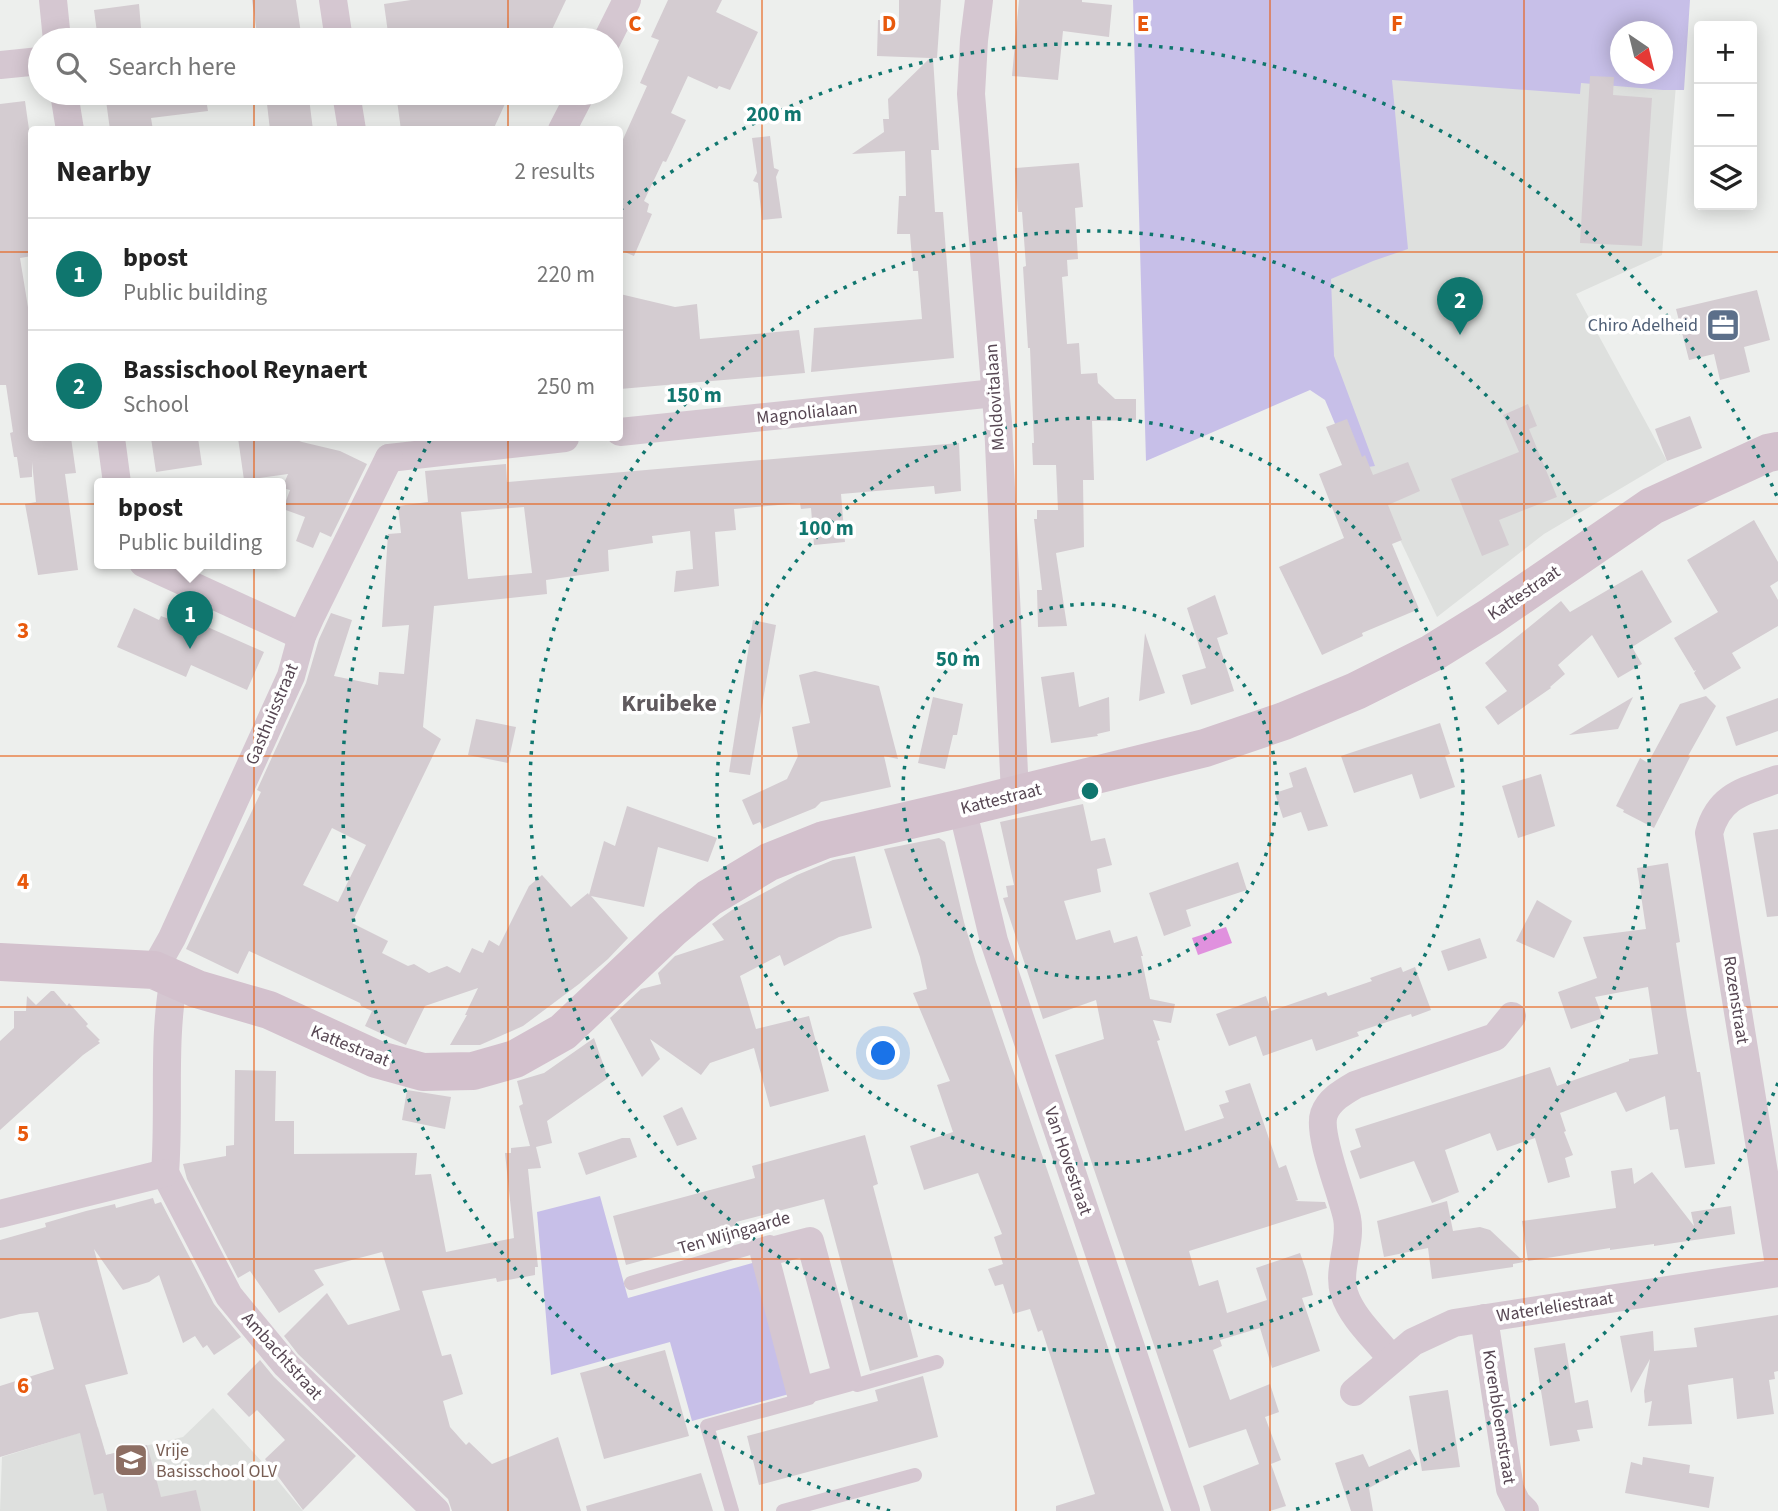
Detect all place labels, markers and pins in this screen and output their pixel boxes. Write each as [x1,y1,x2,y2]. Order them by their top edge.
pin: 2 [1437,277,1483,335]
office icon: Chiro Adelheid [1704,306,1742,344]
place label: Chiro Adelheid [1588,313,1698,338]
pin: 1 [167,591,213,649]
centre of rings [1078,779,1102,803]
place label: Vrije Basisschool OLV [156,1438,278,1484]
school or university icon: Vrije Basisschool OLV [112,1441,150,1479]

